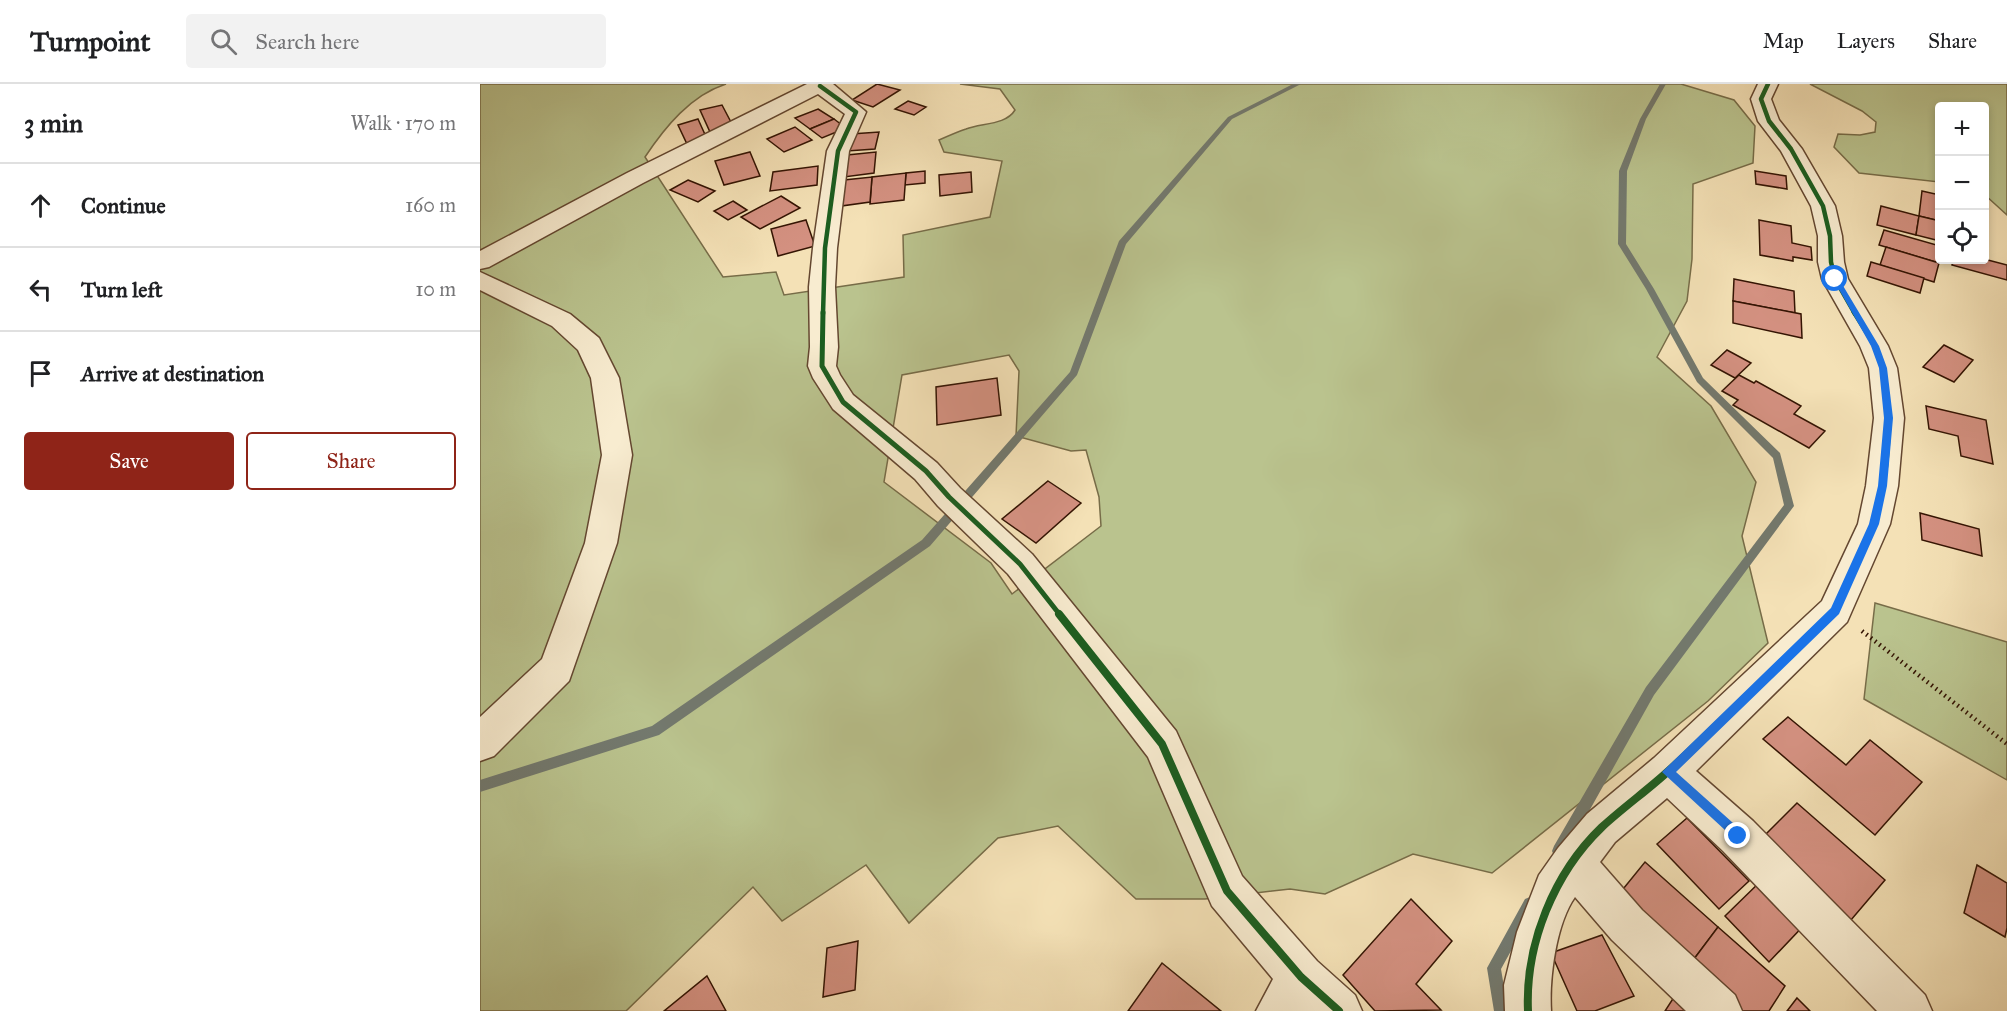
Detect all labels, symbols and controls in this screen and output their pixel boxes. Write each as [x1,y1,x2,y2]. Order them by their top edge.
search box [186,14,606,68]
text: Turnpoint [30,24,150,59]
icon: search [207,25,240,58]
text: Search here [255,28,359,55]
text: Map [1763,28,1804,54]
text: Layers [1837,28,1895,54]
text: Share [1928,28,1977,54]
map controls [1935,102,1989,264]
button: + [1935,102,1989,156]
text: 3 min [24,107,83,139]
text: Walk · 170 m [351,111,456,135]
button: − [1935,156,1989,210]
icon: ahead [24,189,57,222]
text: Continue [81,192,166,219]
text: 160 m [405,193,456,217]
button: locate [1935,210,1989,264]
route start [1821,265,1847,291]
icon: left [24,273,57,306]
text: Turn left [81,276,163,303]
text: 10 m [415,277,456,301]
icon: arrive [24,357,57,390]
text: Arrive at destination [81,360,264,387]
button: Save [24,432,234,490]
button: Share [246,432,456,490]
route end [1724,822,1750,848]

